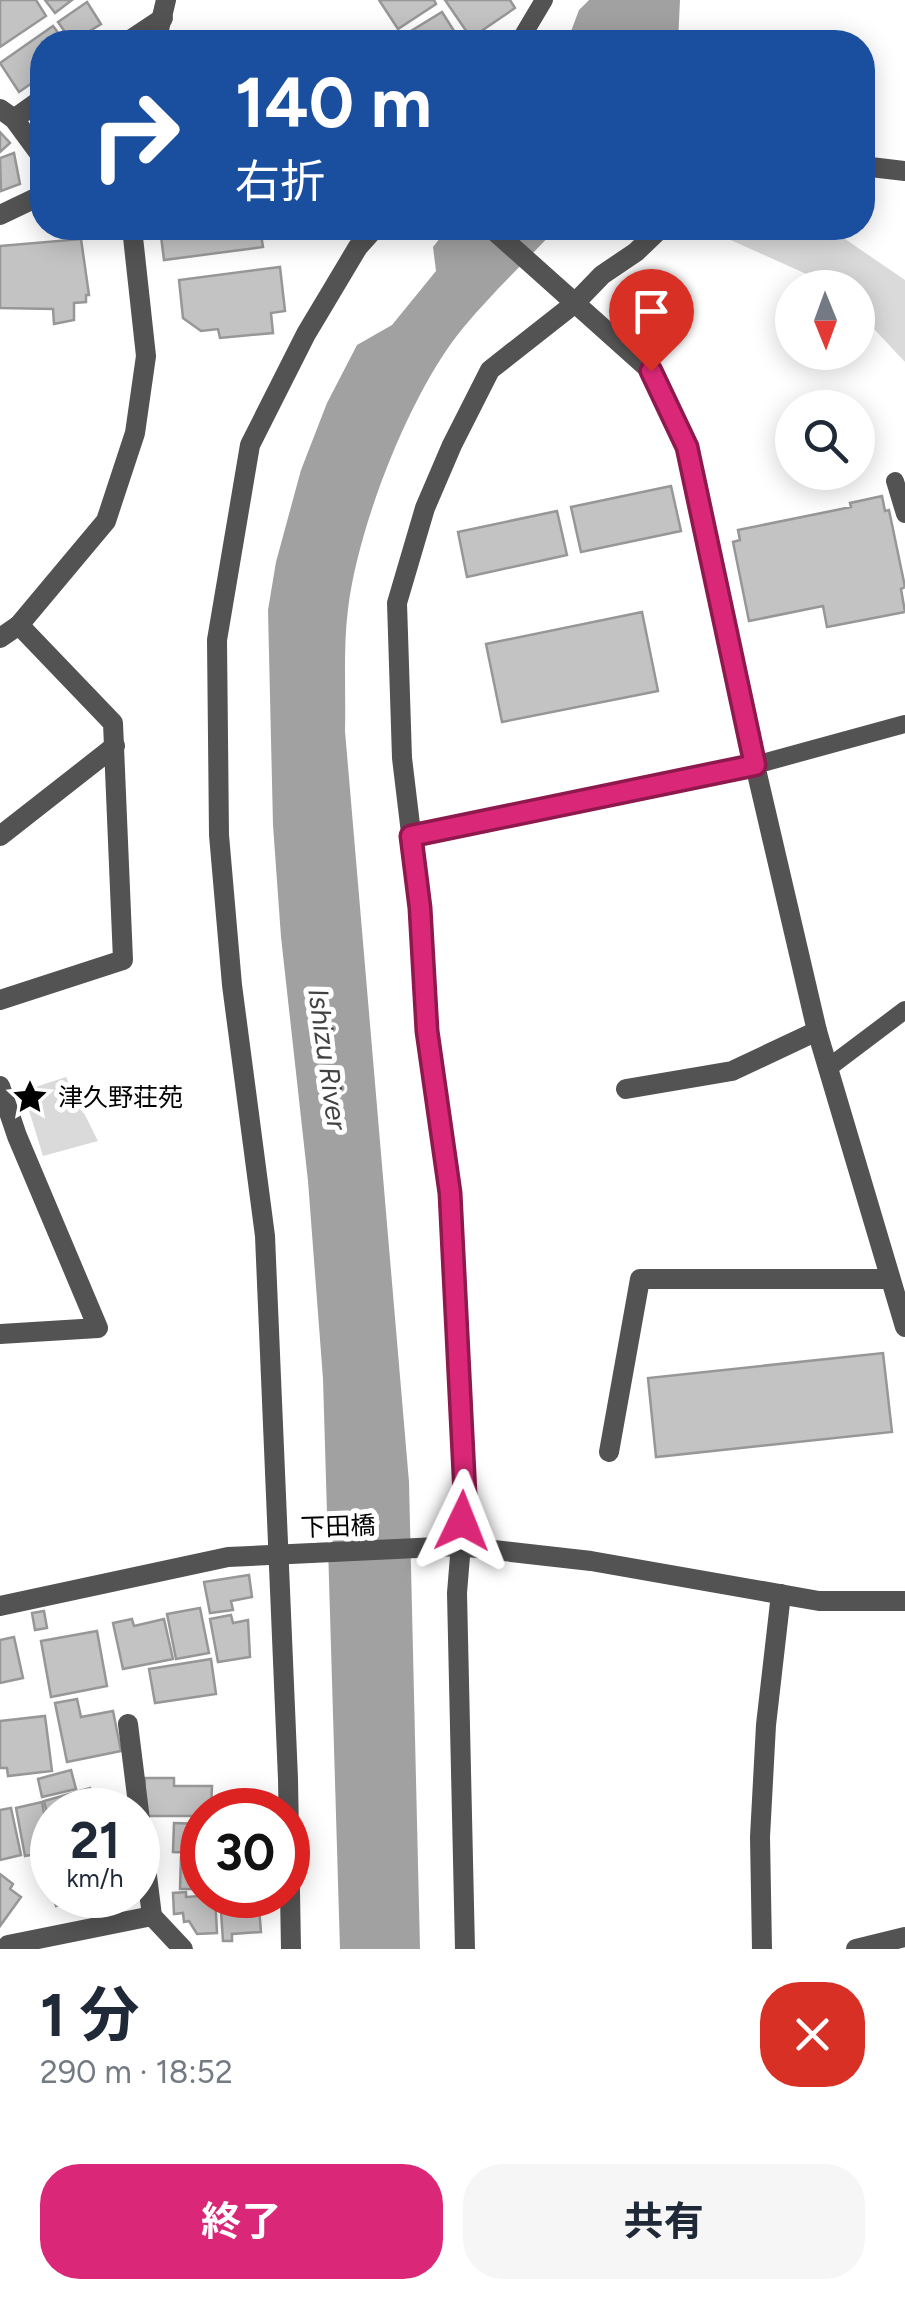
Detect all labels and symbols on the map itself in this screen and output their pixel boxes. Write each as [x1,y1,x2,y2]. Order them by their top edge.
pin [609,269,694,372]
north arrow [775,270,875,370]
water label: Ishizu River [301,986,355,1133]
place icon: 津久野荘苑 [11,1078,49,1116]
place label: 津久野荘苑 [58,1082,183,1112]
position arrow [410,1469,514,1573]
street label: 下田橋 [300,1510,376,1542]
speed limit sign: 30 [180,1788,310,1918]

